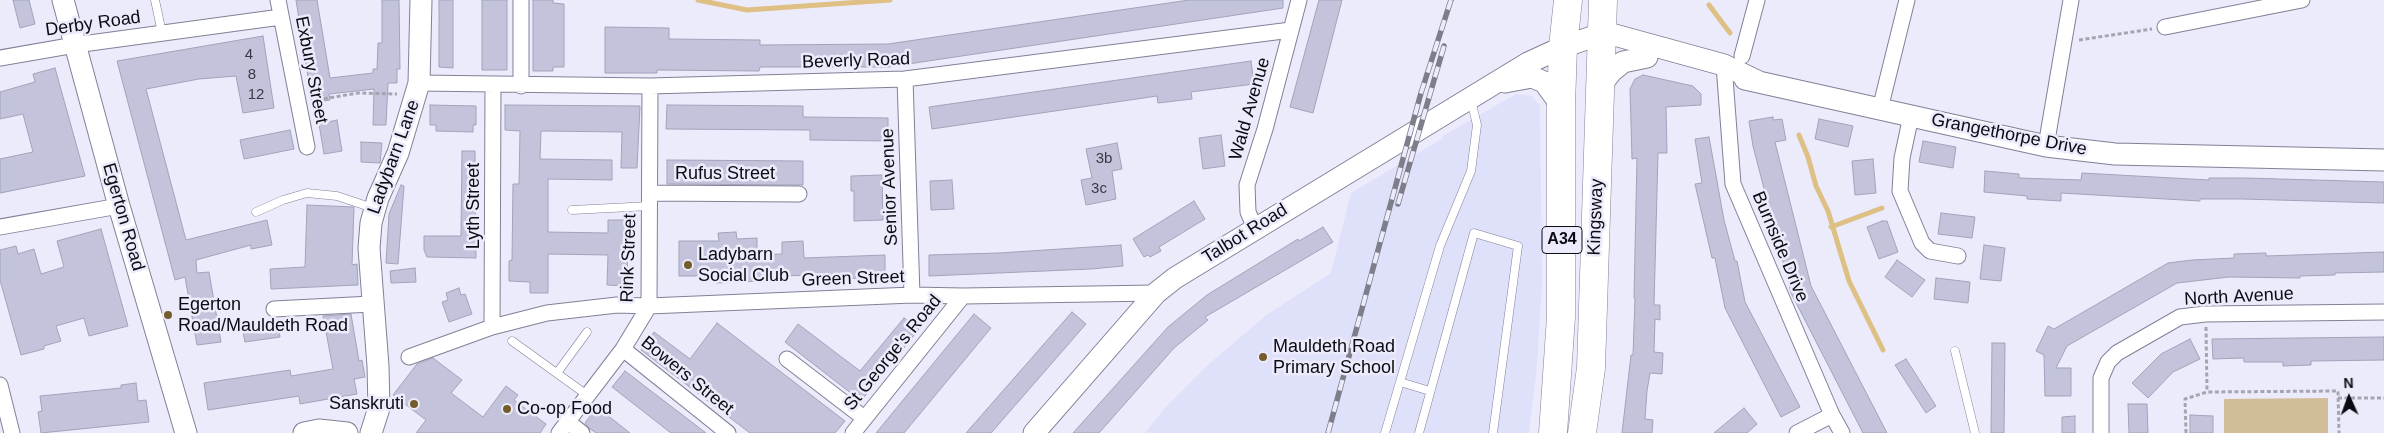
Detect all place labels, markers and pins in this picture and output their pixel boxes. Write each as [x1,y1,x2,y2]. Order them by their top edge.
place label: Ladybarn Social Club [698,244,789,286]
marker: Ladybarn Social Club [682,259,694,271]
place label: Egerton Road/Mauldeth Road [178,294,348,336]
marker: Egerton Road/Mauldeth Road [162,309,174,321]
place label: Mauldeth Road Primary School [1273,336,1395,378]
marker: Mauldeth Road Primary School [1257,351,1269,363]
place label: Sanskruti [329,393,404,415]
marker: Sanskruti [408,398,420,410]
place label: Co-op Food [517,398,612,420]
marker: Co-op Food [501,403,513,415]

